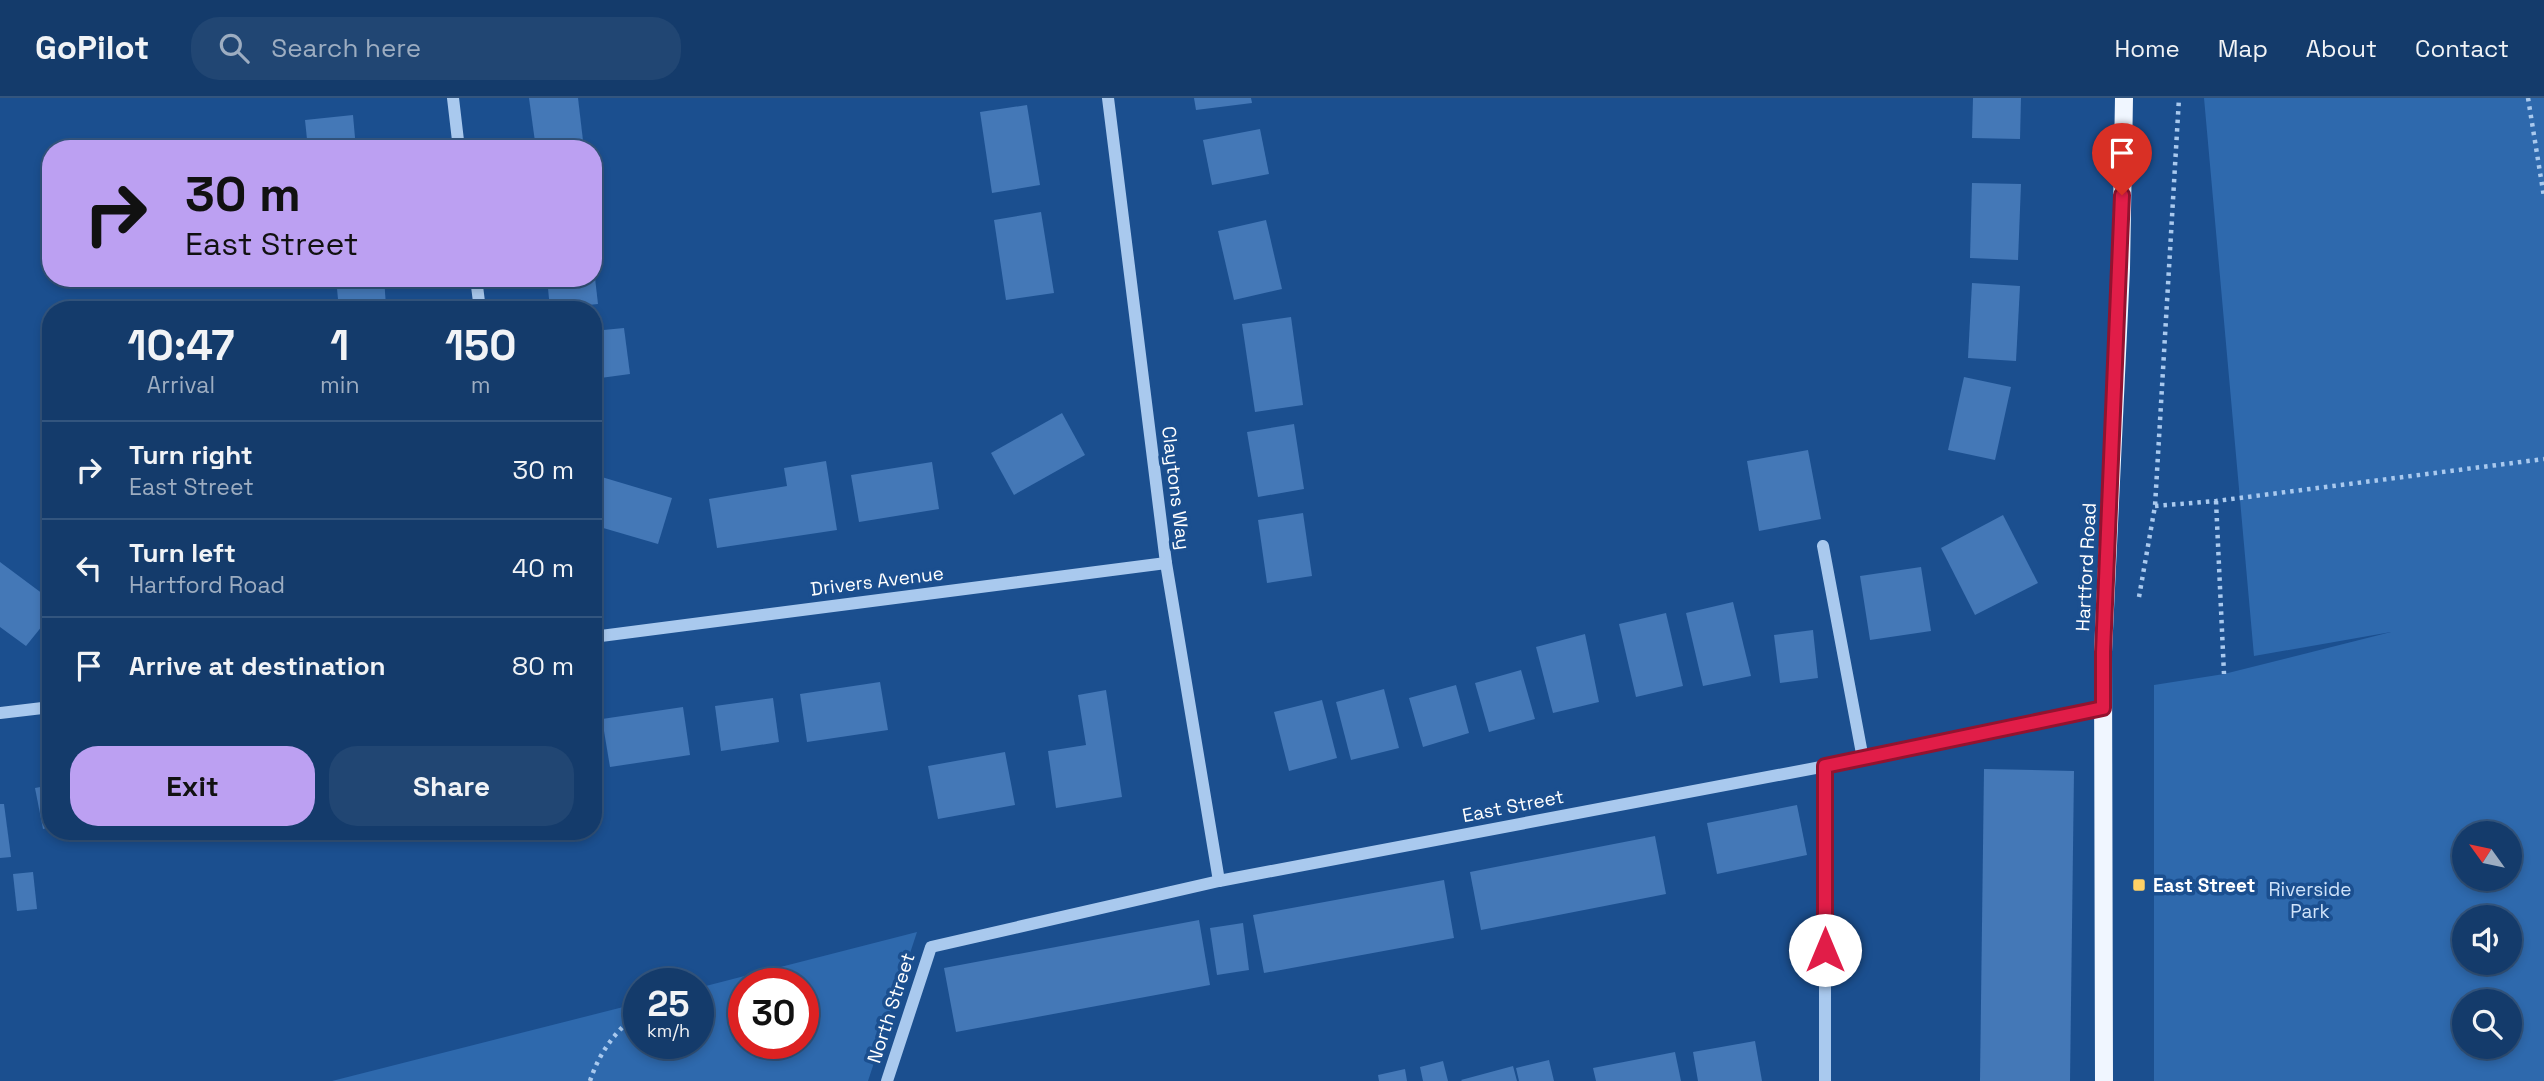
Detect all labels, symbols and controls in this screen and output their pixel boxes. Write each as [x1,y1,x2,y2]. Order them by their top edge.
search box [191,17,681,80]
text: GoPilot [35,27,149,69]
icon: search [215,29,253,67]
text: Search here [271,31,421,65]
text: Home [2114,33,2180,64]
text: Map [2218,33,2268,64]
text: About [2306,33,2377,64]
text: Contact [2415,33,2509,64]
pin [2092,123,2152,195]
icon: arrive [2103,134,2141,172]
text: 30 m [185,163,301,225]
icon: right [70,168,161,259]
text: East Street [185,224,359,264]
text: 10:47 [128,319,234,372]
text: 1 [330,319,349,372]
text: 150 [445,319,516,372]
text: Arrival [147,370,215,400]
text: min [320,370,360,400]
text: m [471,370,491,400]
street label: Claytons Way [1156,425,1196,551]
text: Turn right [129,438,253,472]
icon: right [70,451,108,489]
text: 30 m [513,453,574,487]
text: East Street [129,472,254,502]
street label: Hartford Road [2070,502,2102,632]
text: Turn left [129,536,236,570]
icon: left [70,549,108,587]
text: 40 m [512,551,574,585]
street label: Drivers Avenue [809,560,945,602]
text: Hartford Road [129,570,285,600]
icon: arrive [70,647,108,685]
text: Arrive at destination [129,649,386,683]
text: 80 m [512,649,574,683]
button: Exit [70,746,315,826]
button: Share [329,746,574,826]
street label: East Street [1460,784,1566,828]
north arrow [2452,821,2522,891]
map controls [2452,821,2522,1059]
place label: East Street [2153,873,2255,898]
marker: East Street [2131,877,2147,893]
park label: Riverside Park [2269,877,2351,924]
button: sound [2452,905,2522,975]
position arrow [1788,913,1862,987]
street label: North Street [861,950,921,1066]
speed limit sign: 30 [728,968,819,1059]
text: 25 [648,982,689,1026]
button: search [2452,989,2522,1059]
text: km/h [647,1019,690,1042]

